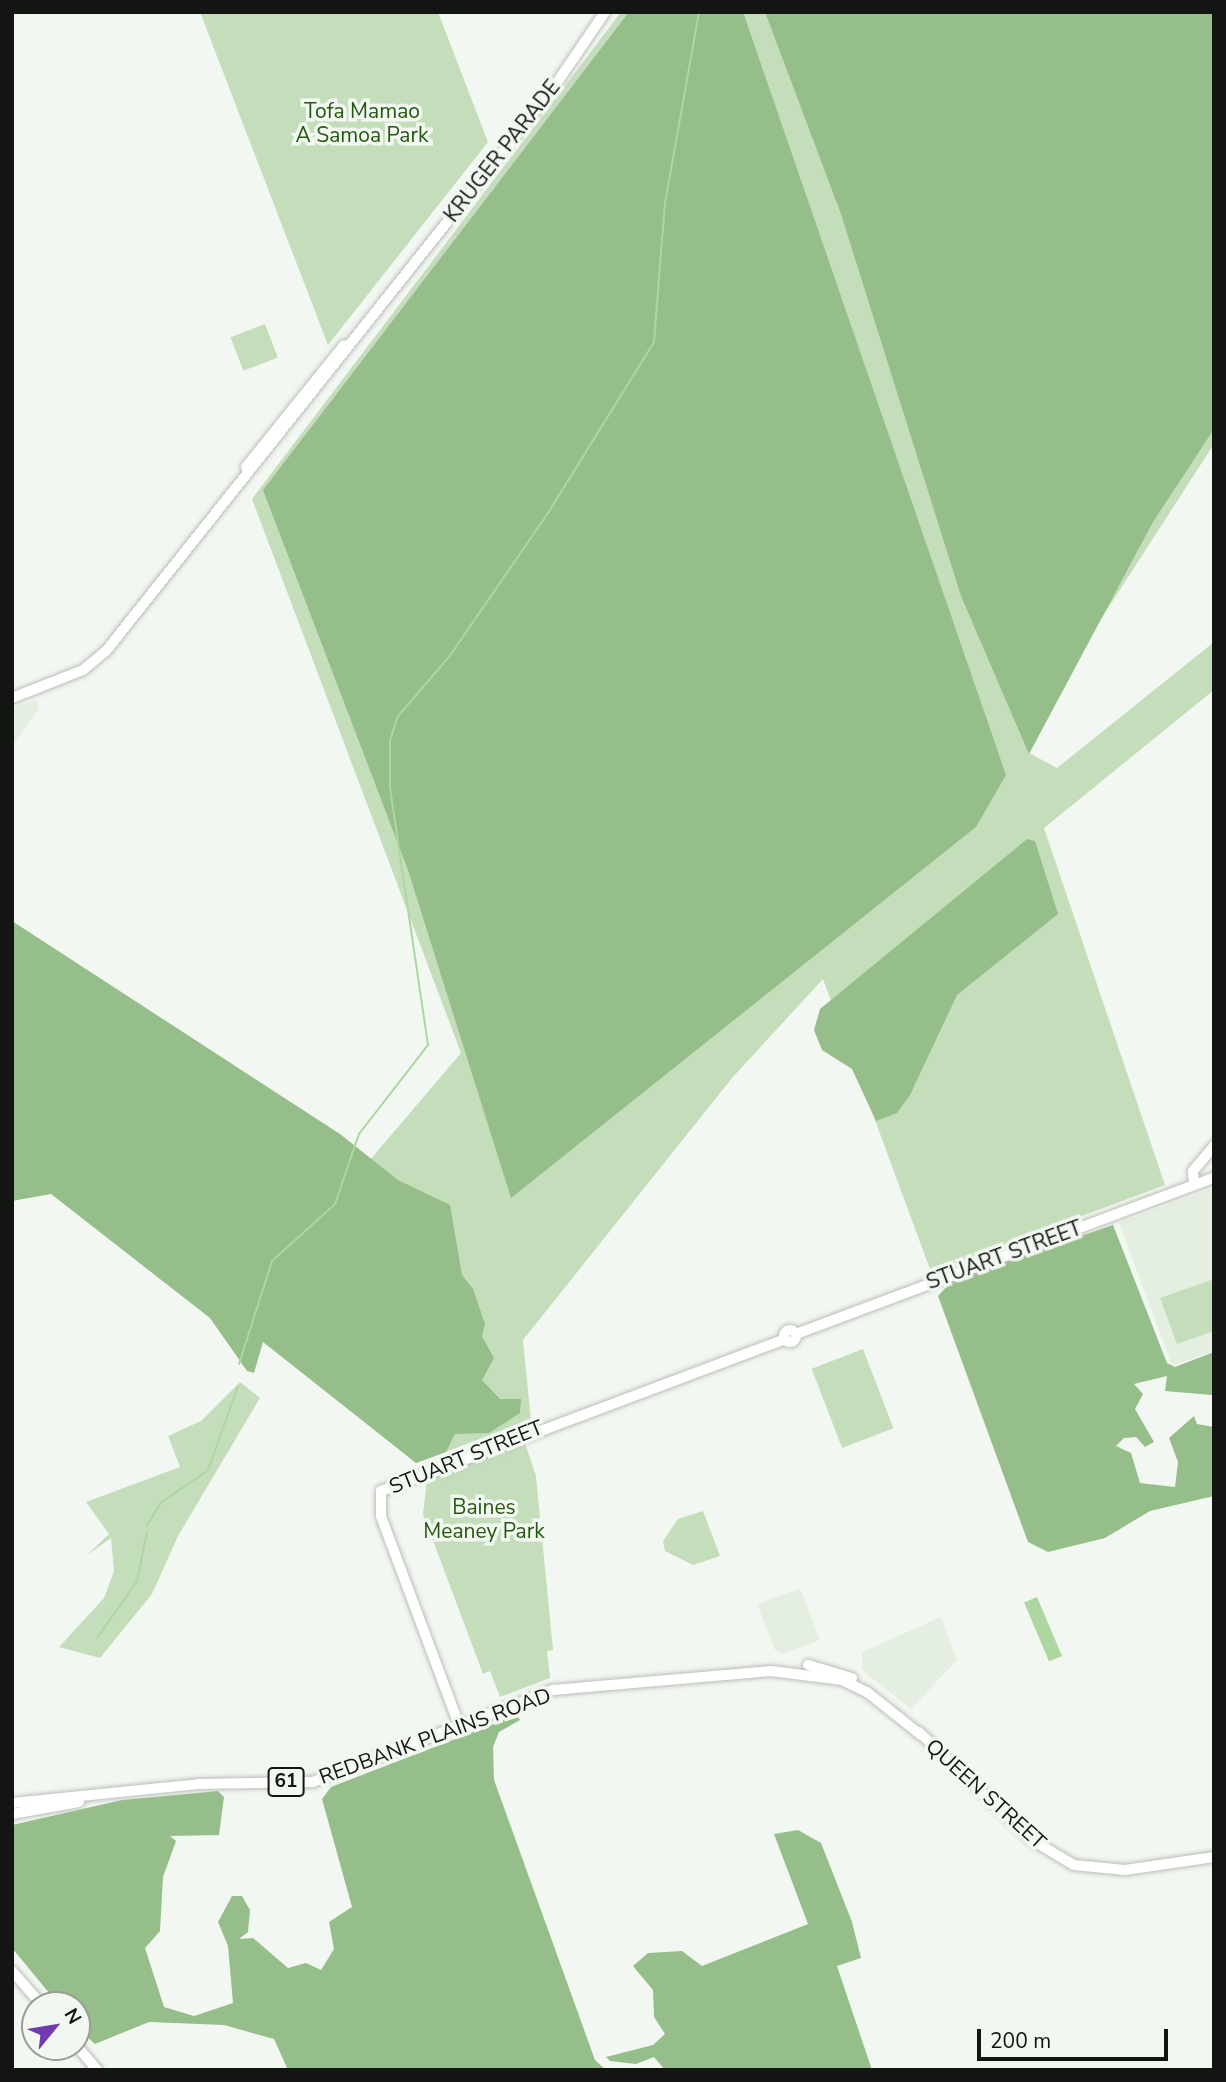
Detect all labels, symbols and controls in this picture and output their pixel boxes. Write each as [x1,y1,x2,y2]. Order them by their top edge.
street label: KRUGER PARADE [439,75,565,227]
park label: Tofa Mamao A Samoa Park [296,98,428,148]
street label: STUART STREET [923,1215,1085,1295]
street label: STUART STREET [385,1415,547,1499]
park label: Baines Meaney Park [423,1494,545,1544]
street label: REDBANK PLAINS ROAD [316,1682,554,1790]
street label: QUEEN STREET [921,1733,1051,1855]
road number: 61 [267,1766,305,1798]
north arrow [21,1991,91,2061]
text: N [58,2004,87,2029]
scale bar [981,2016,1172,2060]
text: 200 m [990,2027,1051,2055]

